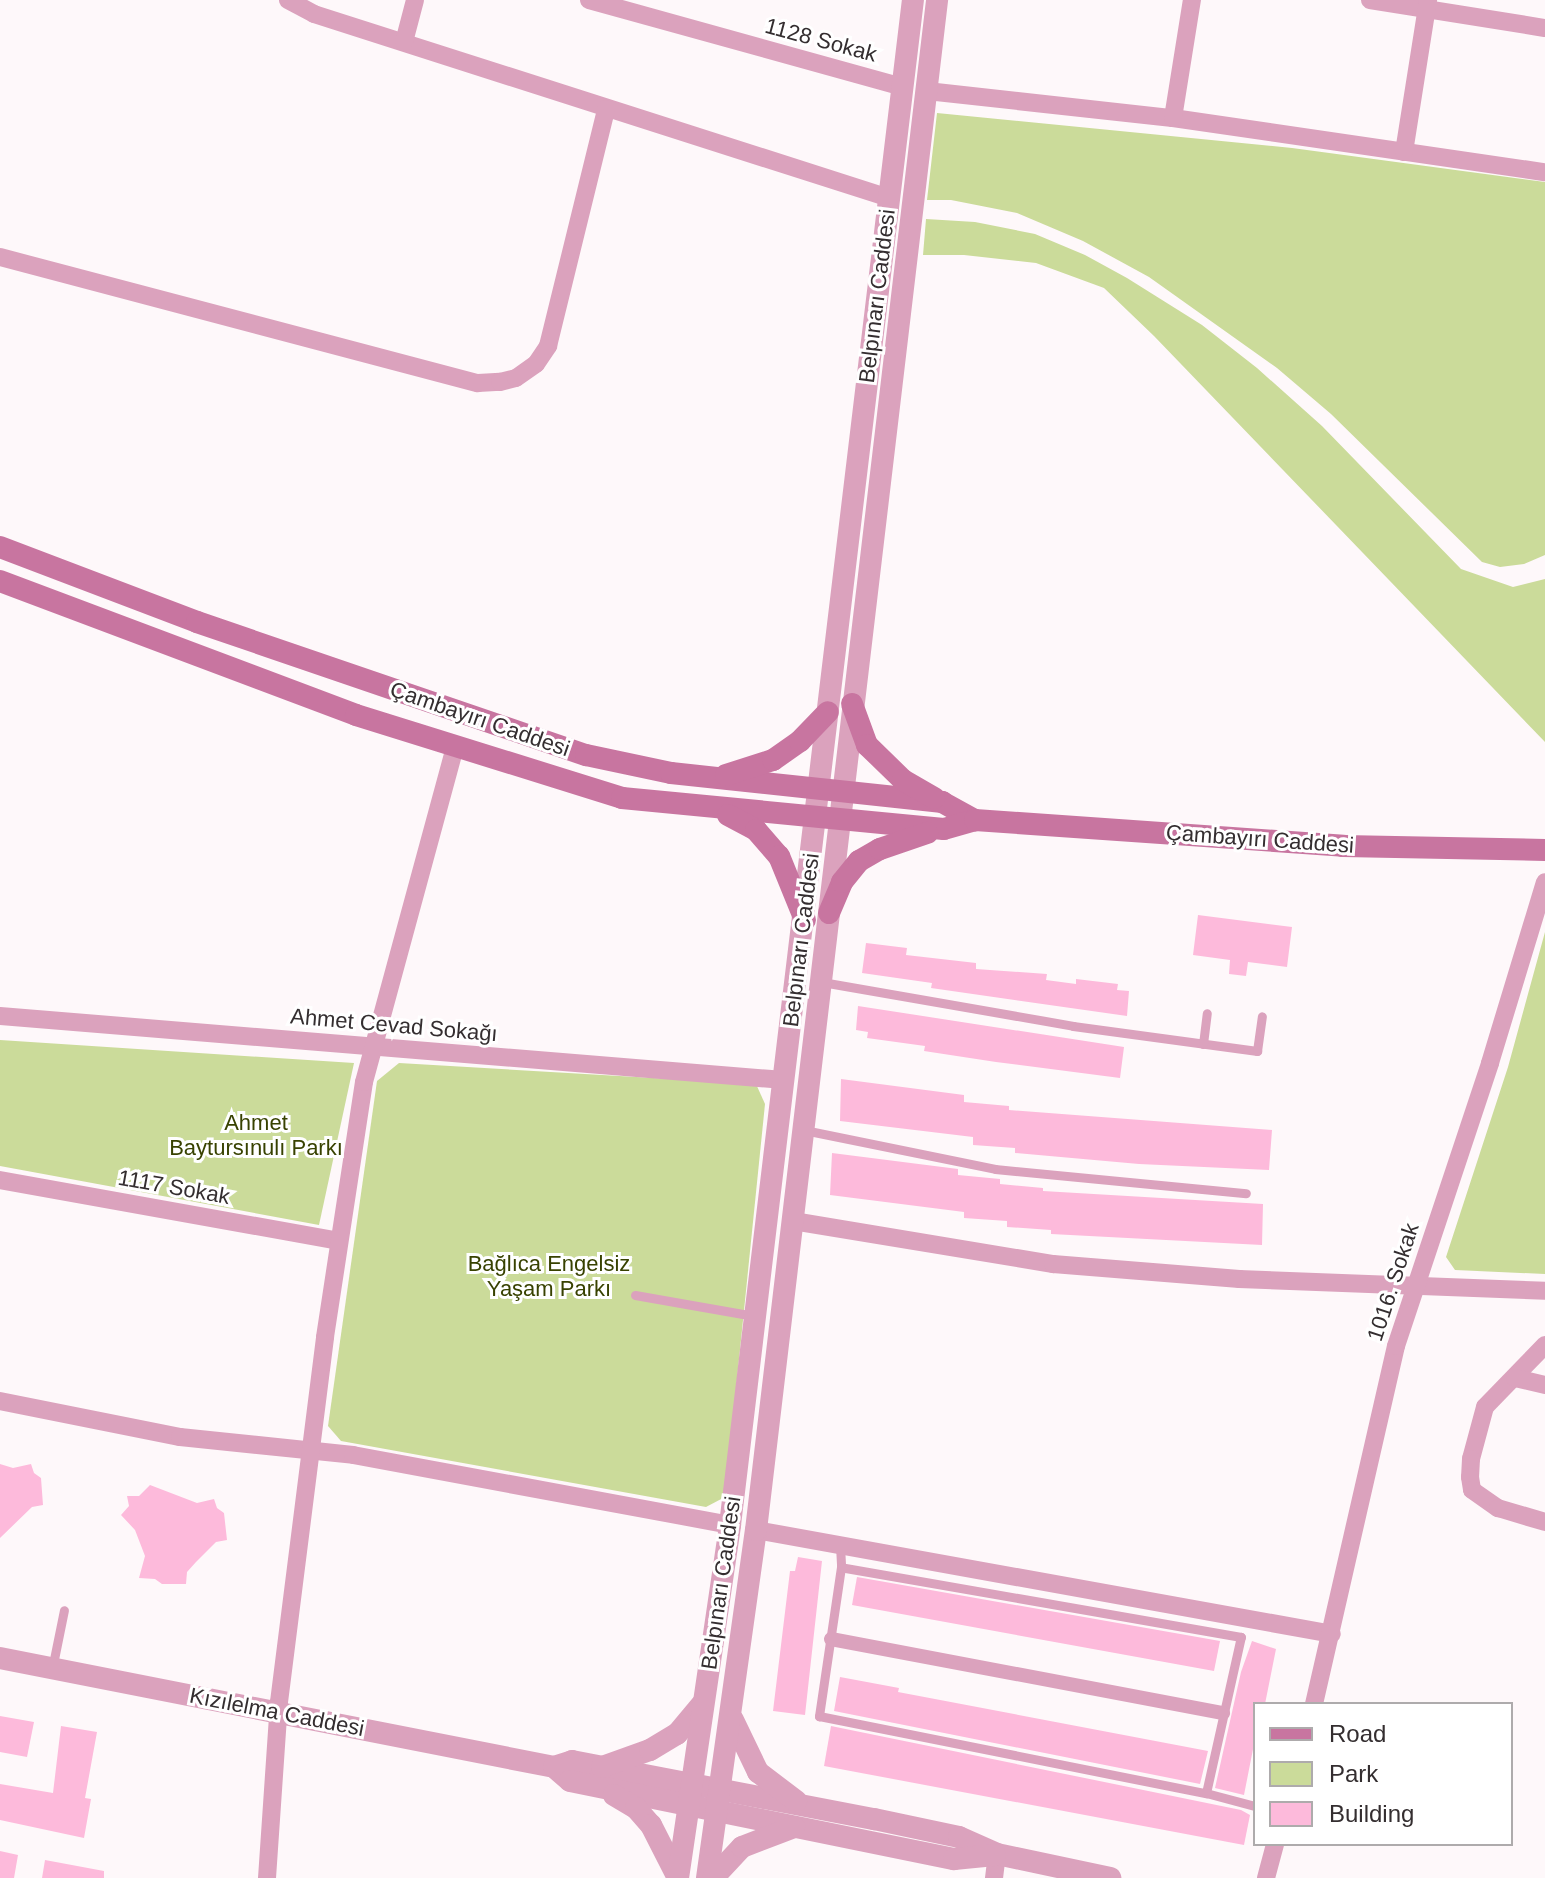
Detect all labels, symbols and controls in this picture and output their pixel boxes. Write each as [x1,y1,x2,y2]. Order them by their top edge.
street label: 1128 Sokak [762,12,880,68]
street label: Belpınarı Caddesi [853,208,901,384]
street label: Çambayırı Caddesi [387,676,573,762]
street label: Çambayırı Caddesi [1165,819,1355,859]
street label: Belpınarı Caddesi [777,852,825,1028]
street label: Ahmet Cevad Sokağı [289,1003,499,1047]
park label: Ahmet Baytursınulı Parkı [169,1109,343,1160]
street label: 1117 Sokak [116,1164,232,1210]
street label: 1016. Sokak [1362,1220,1424,1344]
park label: Bağlıca Engelsiz Yaşam Parkı [468,1250,630,1302]
street label: Belpınarı Caddesi [696,1495,746,1671]
street label: Kızılelma Caddesi [187,1682,367,1742]
legend [1253,1702,1513,1846]
text: Road [1329,1720,1386,1747]
text: Park [1329,1760,1378,1787]
text: Building [1329,1800,1414,1827]

